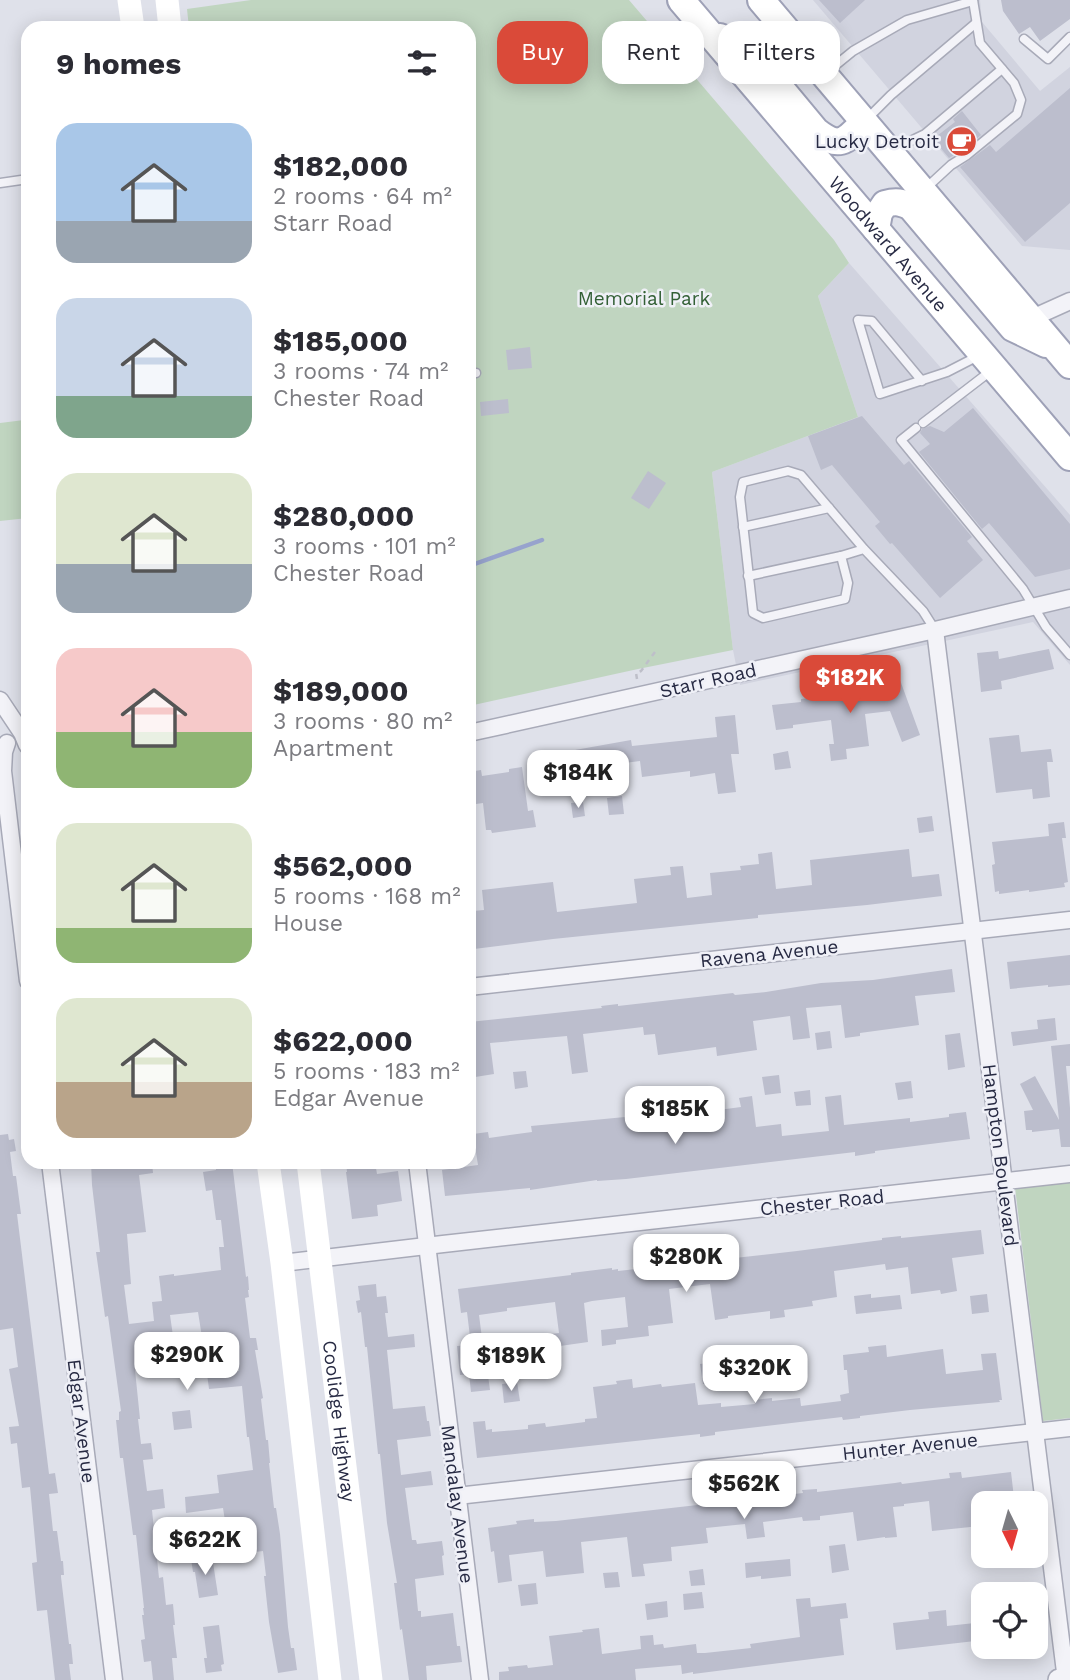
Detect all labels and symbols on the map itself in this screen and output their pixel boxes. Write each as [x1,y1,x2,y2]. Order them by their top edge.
cafe icon: Lucky Detroit [945,124,979,158]
place label: Lucky Detroit [815,130,939,153]
street label: Woodward Avenue [824,171,952,317]
park label: Memorial Park [578,287,711,310]
pin: $182K [801,656,899,715]
street label: Starr Road [657,658,759,703]
pin: $184K [529,750,627,810]
street label: Ravena Avenue [699,935,839,972]
street label: Hampton Boulevard [978,1062,1023,1248]
pin: $185K [626,1086,724,1146]
street label: Chester Road [759,1185,885,1220]
pin: $280K [637,1234,735,1294]
pin: $290K [138,1332,236,1392]
pin: $189K [462,1334,560,1393]
street label: Coolidge Highway [318,1339,360,1503]
pin: $320K [706,1346,804,1405]
street label: Edgar Avenue [62,1358,101,1484]
street label: Mandalay Avenue [436,1423,479,1585]
street label: Hunter Avenue [841,1428,979,1465]
pin: $562K [695,1462,793,1521]
north arrow [971,1491,1048,1568]
pin: $622K [156,1518,254,1577]

